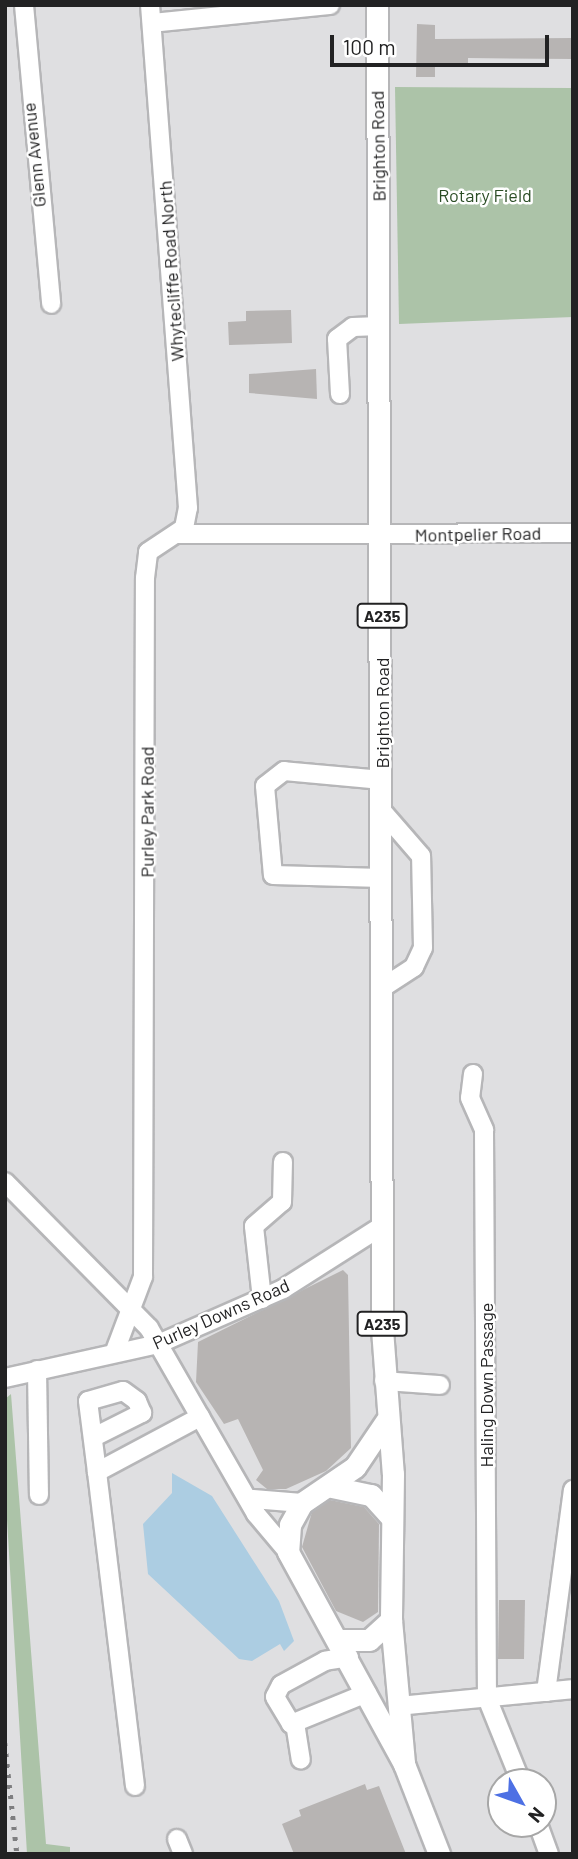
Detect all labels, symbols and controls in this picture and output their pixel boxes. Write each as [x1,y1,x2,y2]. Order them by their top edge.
scale bar [333,21,552,65]
text: 100 m [343,34,396,59]
street label: Brighton Road [366,90,390,202]
street label: Glenn Avenue [18,102,50,208]
street label: Whytecliffe Road North [154,180,188,362]
park label: Rotary Field [438,184,532,206]
street label: Montpelier Road [415,522,541,546]
road number: A235 [356,604,408,628]
street label: Brighton Road [371,658,393,768]
street label: Purley Park Road [136,746,158,878]
street label: Purley Downs Road [149,1274,293,1354]
street label: Haling Down Passage [475,1303,497,1467]
road number: A235 [356,1312,408,1336]
north arrow [487,1768,557,1838]
text: N [524,1803,550,1828]

